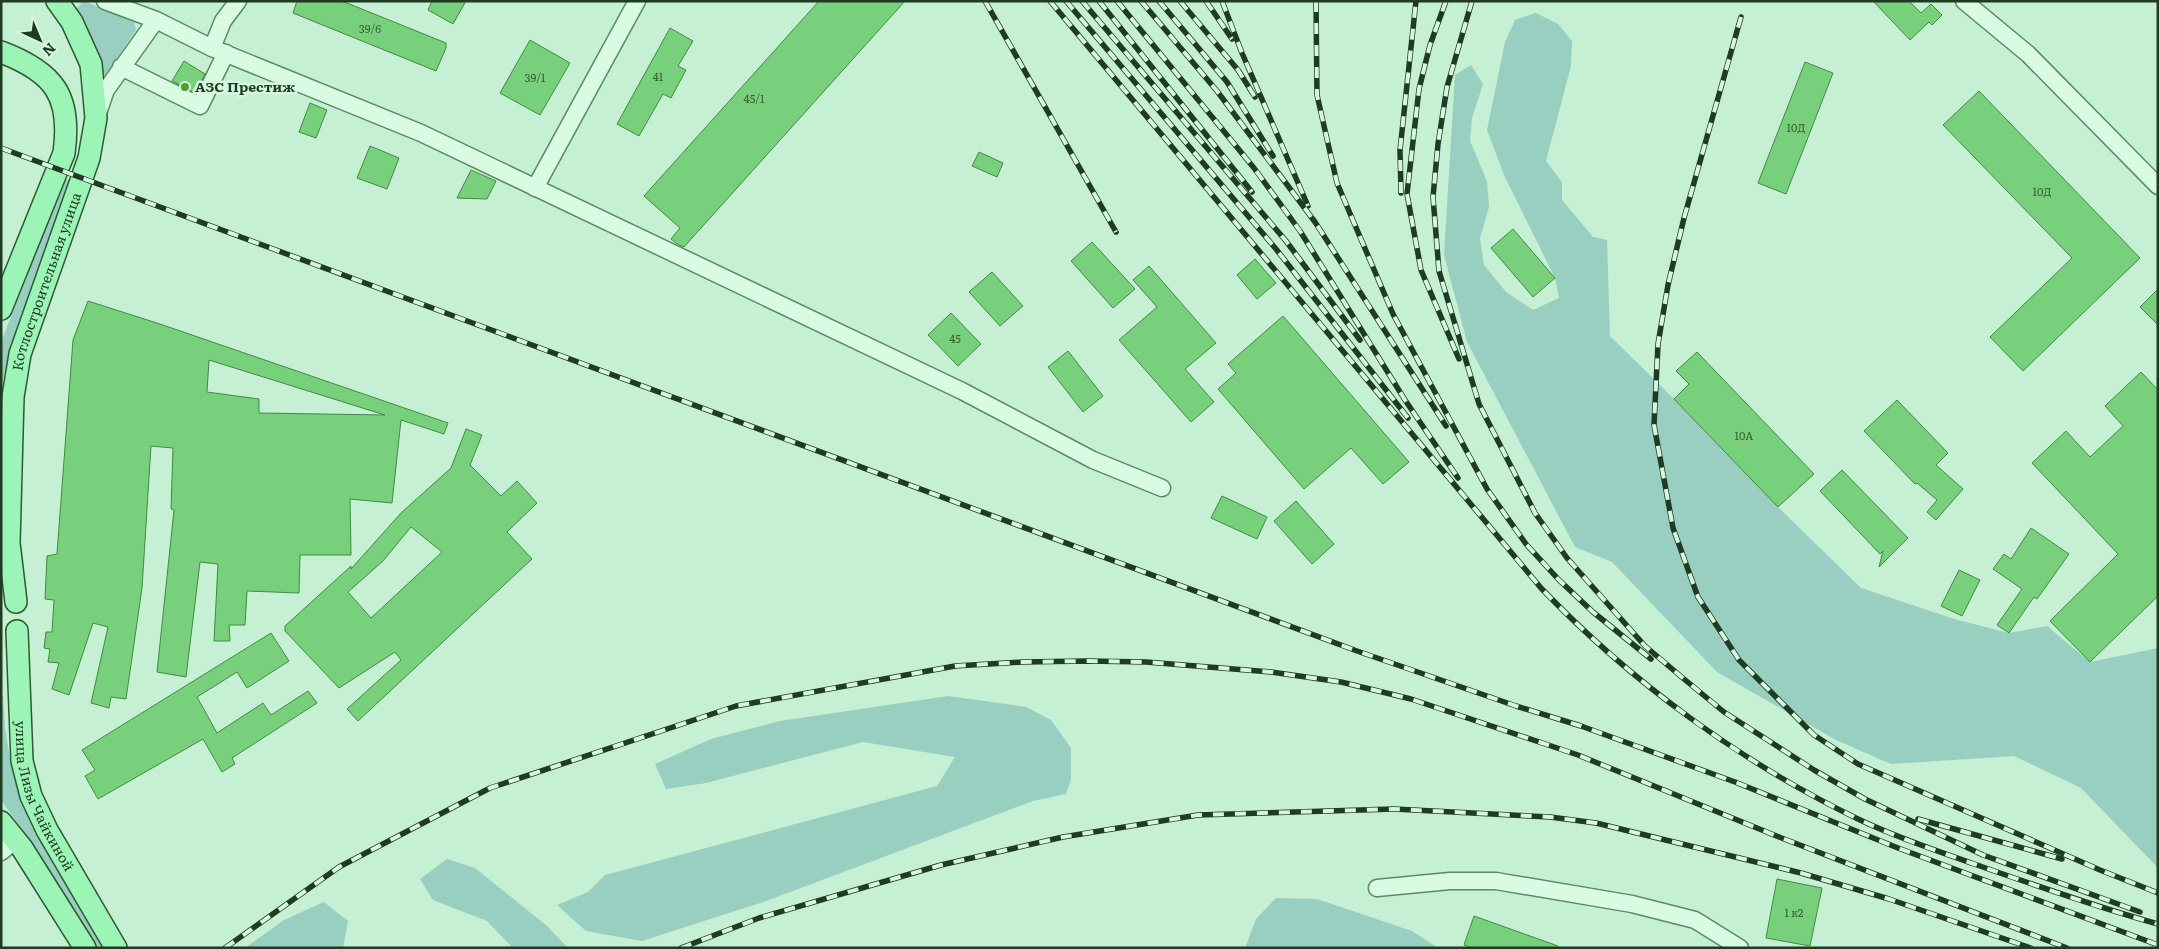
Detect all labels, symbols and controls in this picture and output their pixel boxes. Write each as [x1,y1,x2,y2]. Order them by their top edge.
north arrow [15,15,65,65]
house number: 39/6 [359,20,381,36]
text: N [38,39,61,62]
house number: 41 [653,68,664,84]
house number: 39/1 [525,69,546,85]
place label: АЗС Престиж [195,76,295,96]
marker: АЗС Престиж [179,81,191,93]
house number: 45/1 [744,90,765,106]
house number: 10Д [1787,119,1805,135]
house number: 10Д [2033,183,2051,199]
street label: Котлостроительная улица [6,189,85,372]
house number: 45 [949,330,961,346]
house number: 10А [1735,427,1753,443]
street label: улица Лизы Чайкиной [11,720,80,875]
house number: 1 к2 [1785,904,1804,920]

